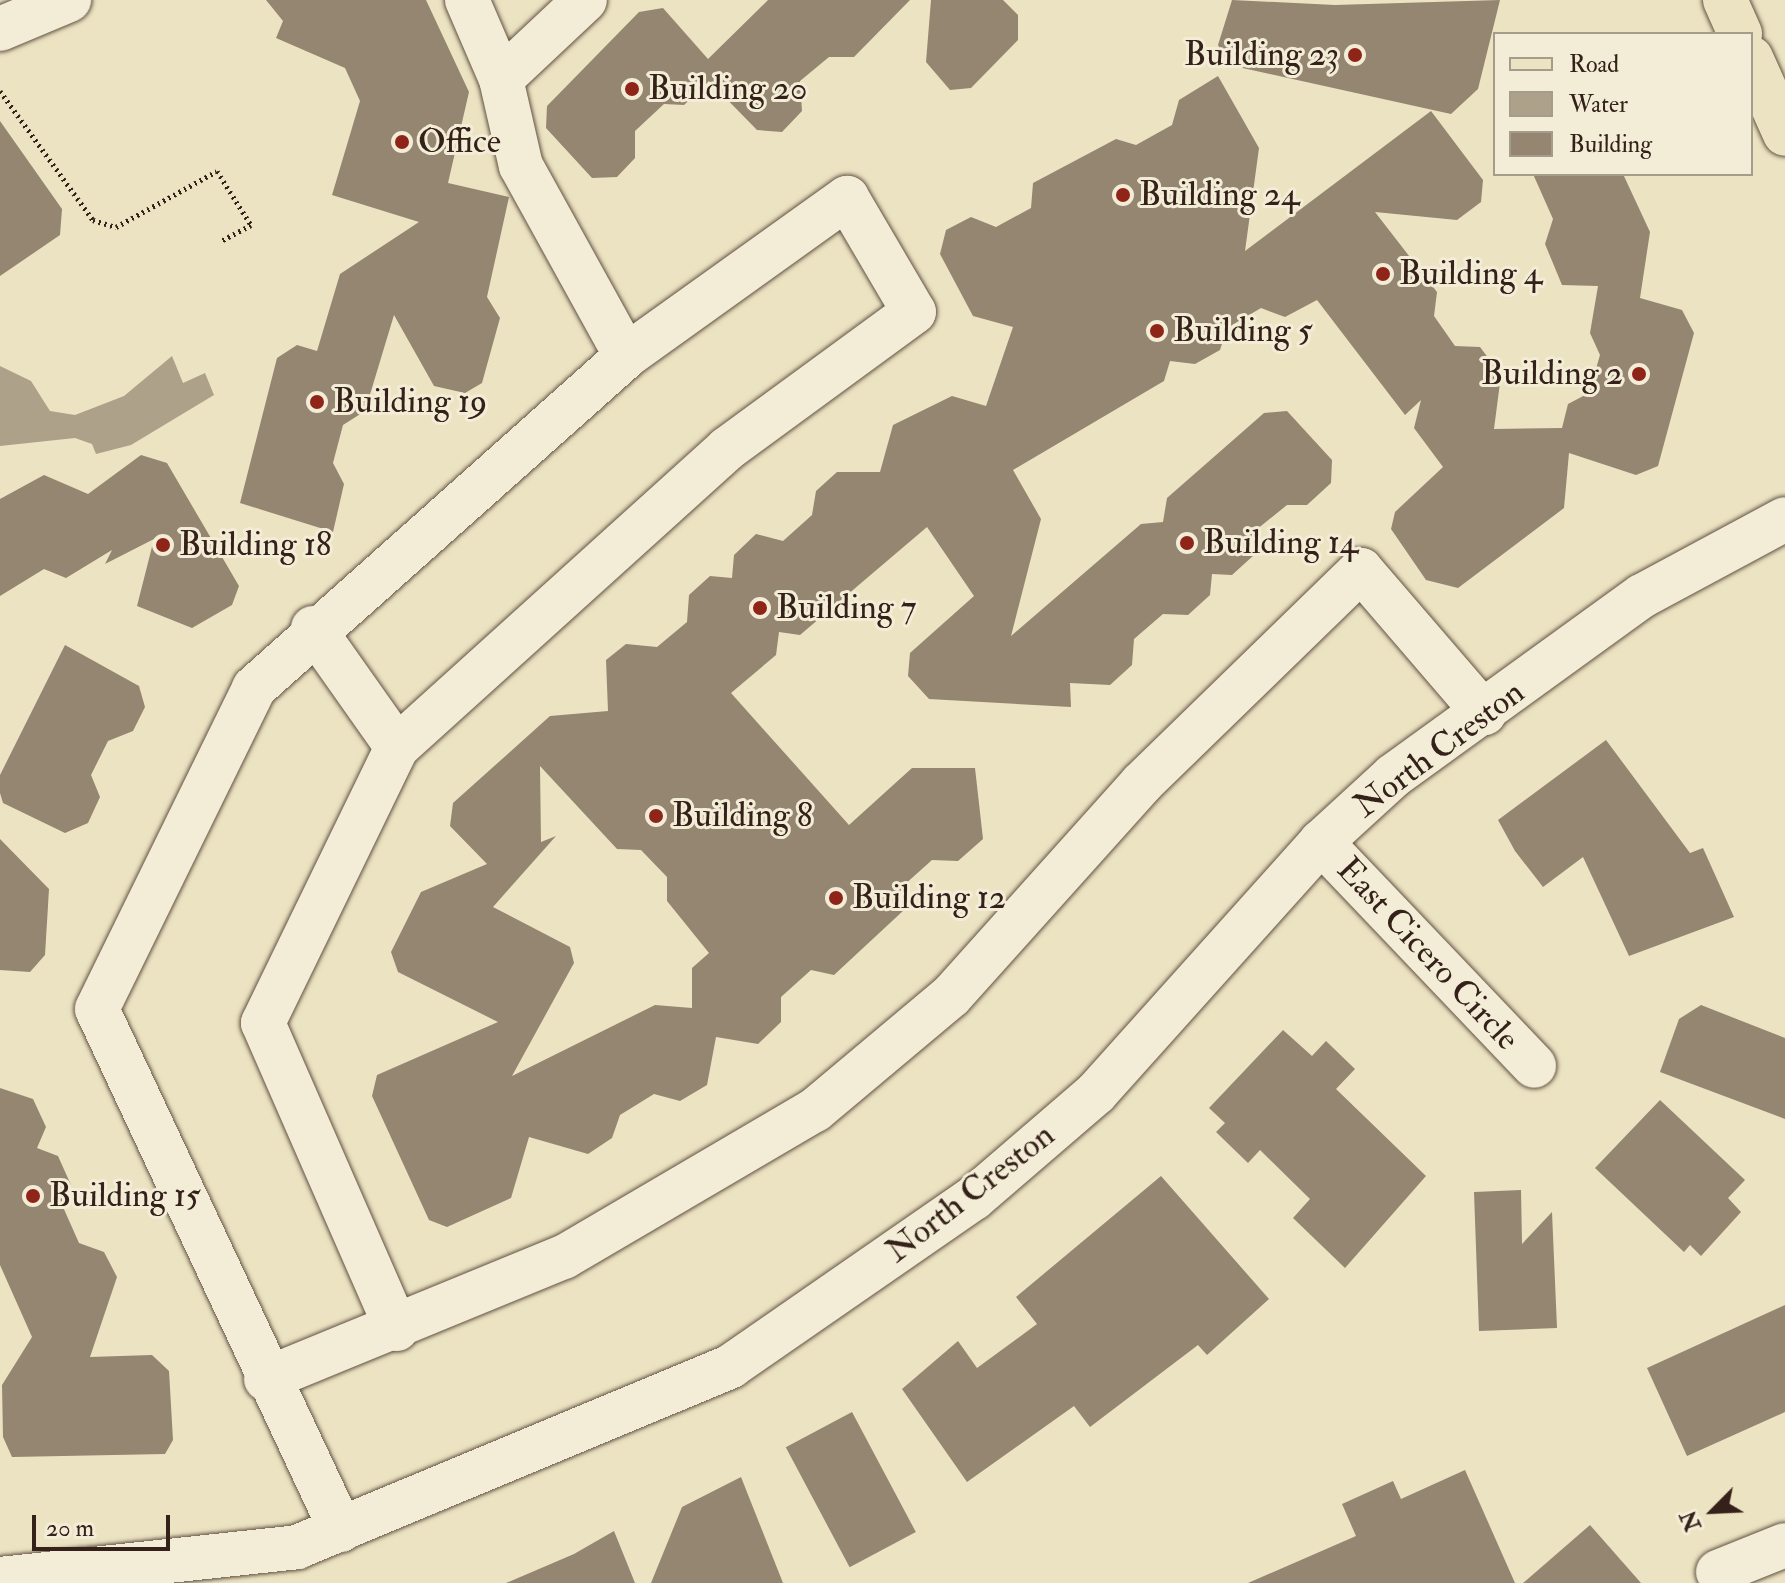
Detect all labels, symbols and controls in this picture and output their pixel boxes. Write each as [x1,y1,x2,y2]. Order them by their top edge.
legend [1493,32,1753,176]
place label: Building 23 [1184,35,1339,75]
marker: Building 23 [1346,46,1364,64]
text: Road [1569,49,1619,80]
place label: Building 20 [648,69,807,109]
marker: Building 20 [623,80,641,98]
text: Water [1569,89,1628,120]
place label: Office [418,122,501,162]
text: Building [1569,129,1652,160]
marker: Office [393,133,411,151]
place label: Building 24 [1139,175,1299,215]
marker: Building 24 [1114,186,1132,204]
place label: Building 4 [1399,254,1542,294]
marker: Building 4 [1374,265,1392,283]
place label: Building 5 [1173,311,1313,351]
marker: Building 5 [1148,322,1166,340]
place label: Building 2 [1481,354,1623,394]
marker: Building 2 [1630,365,1648,383]
place label: Building 19 [333,382,487,422]
marker: Building 19 [308,393,326,411]
place label: Building 14 [1203,523,1358,563]
place label: Building 18 [179,525,332,565]
marker: Building 14 [1178,534,1196,552]
marker: Building 18 [154,536,172,554]
place label: Building 7 [776,588,916,628]
marker: Building 7 [751,599,769,617]
street label: North Creston [1346,672,1532,826]
place label: Building 8 [672,796,813,836]
marker: Building 8 [647,807,665,825]
street label: East Cicero Circle [1328,849,1528,1059]
place label: Building 12 [852,878,1006,918]
marker: Building 12 [827,889,845,907]
street label: North Creston [878,1115,1062,1271]
place label: Building 15 [49,1176,201,1216]
marker: Building 15 [24,1187,42,1205]
north arrow [1673,1471,1753,1551]
scale bar [36,1499,174,1549]
text: N [1674,1506,1708,1535]
text: 20 m [46,1513,94,1544]

